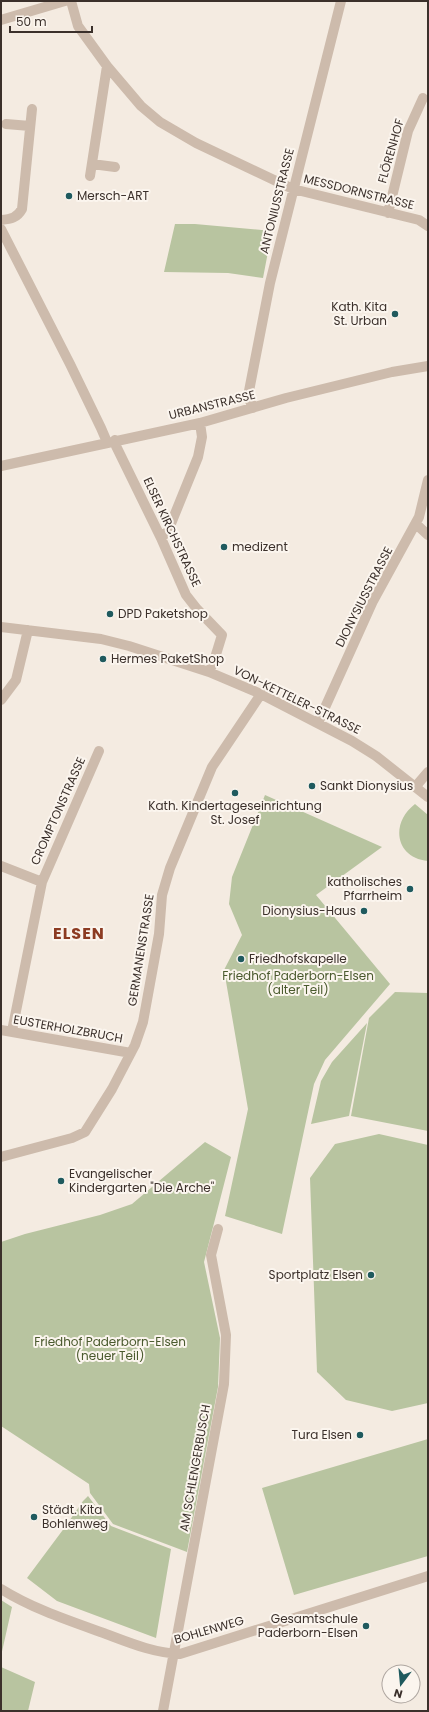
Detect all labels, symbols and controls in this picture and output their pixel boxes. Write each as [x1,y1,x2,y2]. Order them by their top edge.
scale bar [10,8,92,34]
text: 50 m [16,13,47,30]
street label: FLÖRENHOF [373,117,408,185]
street label: ANTONIUSSTRASSE [255,146,298,255]
street label: MESSDORNSTRASSE [302,170,416,213]
place label: Mersch-ART [77,187,149,204]
marker: Mersch-ART [64,191,74,201]
place label: Kath. Kita St. Urban [331,298,387,329]
marker: Kath. Kita St. Urban [390,309,400,319]
street label: URBANSTRASSE [167,386,257,423]
street label: ELSER KIRCHSTRASSE [140,474,205,589]
place label: medizent [232,538,288,555]
marker: medizent [219,542,229,552]
street label: DIONYSIUSSTRASSE [331,544,396,650]
place label: DPD Paketshop [118,605,208,622]
marker: DPD Paketshop [105,609,115,619]
place label: Hermes PaketShop [111,650,224,667]
marker: Hermes PaketShop [98,654,108,664]
street label: VON-KETTELER-STRASSE [231,661,364,738]
street label: CROMPTONSTRASSE [26,754,89,868]
place label: Sankt Dionysius [320,777,413,794]
marker: Sankt Dionysius [307,781,317,791]
marker: Kath. Kindertageseinrichtung St. Josef [230,788,240,798]
place label: Kath. Kindertageseinrichtung St. Josef [148,797,322,828]
place label: katholisches Pfarrheim [327,873,402,904]
marker: katholisches Pfarrheim [405,884,415,894]
street label: GERMANENSTRASSE [123,893,158,1007]
place label: Dionysius-Haus [262,902,356,919]
marker: Dionysius-Haus [359,906,369,916]
district label: ELSEN [53,922,105,945]
place label: Friedhofskapelle [249,950,347,967]
marker: Friedhofskapelle [236,954,246,964]
park label: Friedhof Paderborn-Elsen (alter Teil) [222,967,374,998]
street label: EUSTERHOLZBRUCH [12,1011,124,1047]
place label: Evangelischer Kindergarten "Die Arche" [69,1165,215,1196]
marker: Evangelischer Kindergarten "Die Arche" [56,1176,66,1186]
place label: Sportplatz Elsen [269,1266,363,1283]
marker: Sportplatz Elsen [366,1270,376,1280]
park label: Friedhof Paderborn-Elsen (neuer Teil) [34,1333,186,1364]
street label: AM SCHLENGERBUSCH [175,1403,214,1533]
place label: Tura Elsen [292,1426,352,1443]
marker: Tura Elsen [355,1430,365,1440]
place label: Städt. Kita Bohlenweg [42,1501,108,1532]
marker: Städt. Kita Bohlenweg [29,1512,39,1522]
place label: Gesamtschule Paderborn-Elsen [258,1610,358,1641]
street label: BOHLENWEG [172,1611,246,1648]
marker: Gesamtschule Paderborn-Elsen [361,1621,371,1631]
north arrow [381,1664,421,1704]
text: N [392,1685,404,1702]

